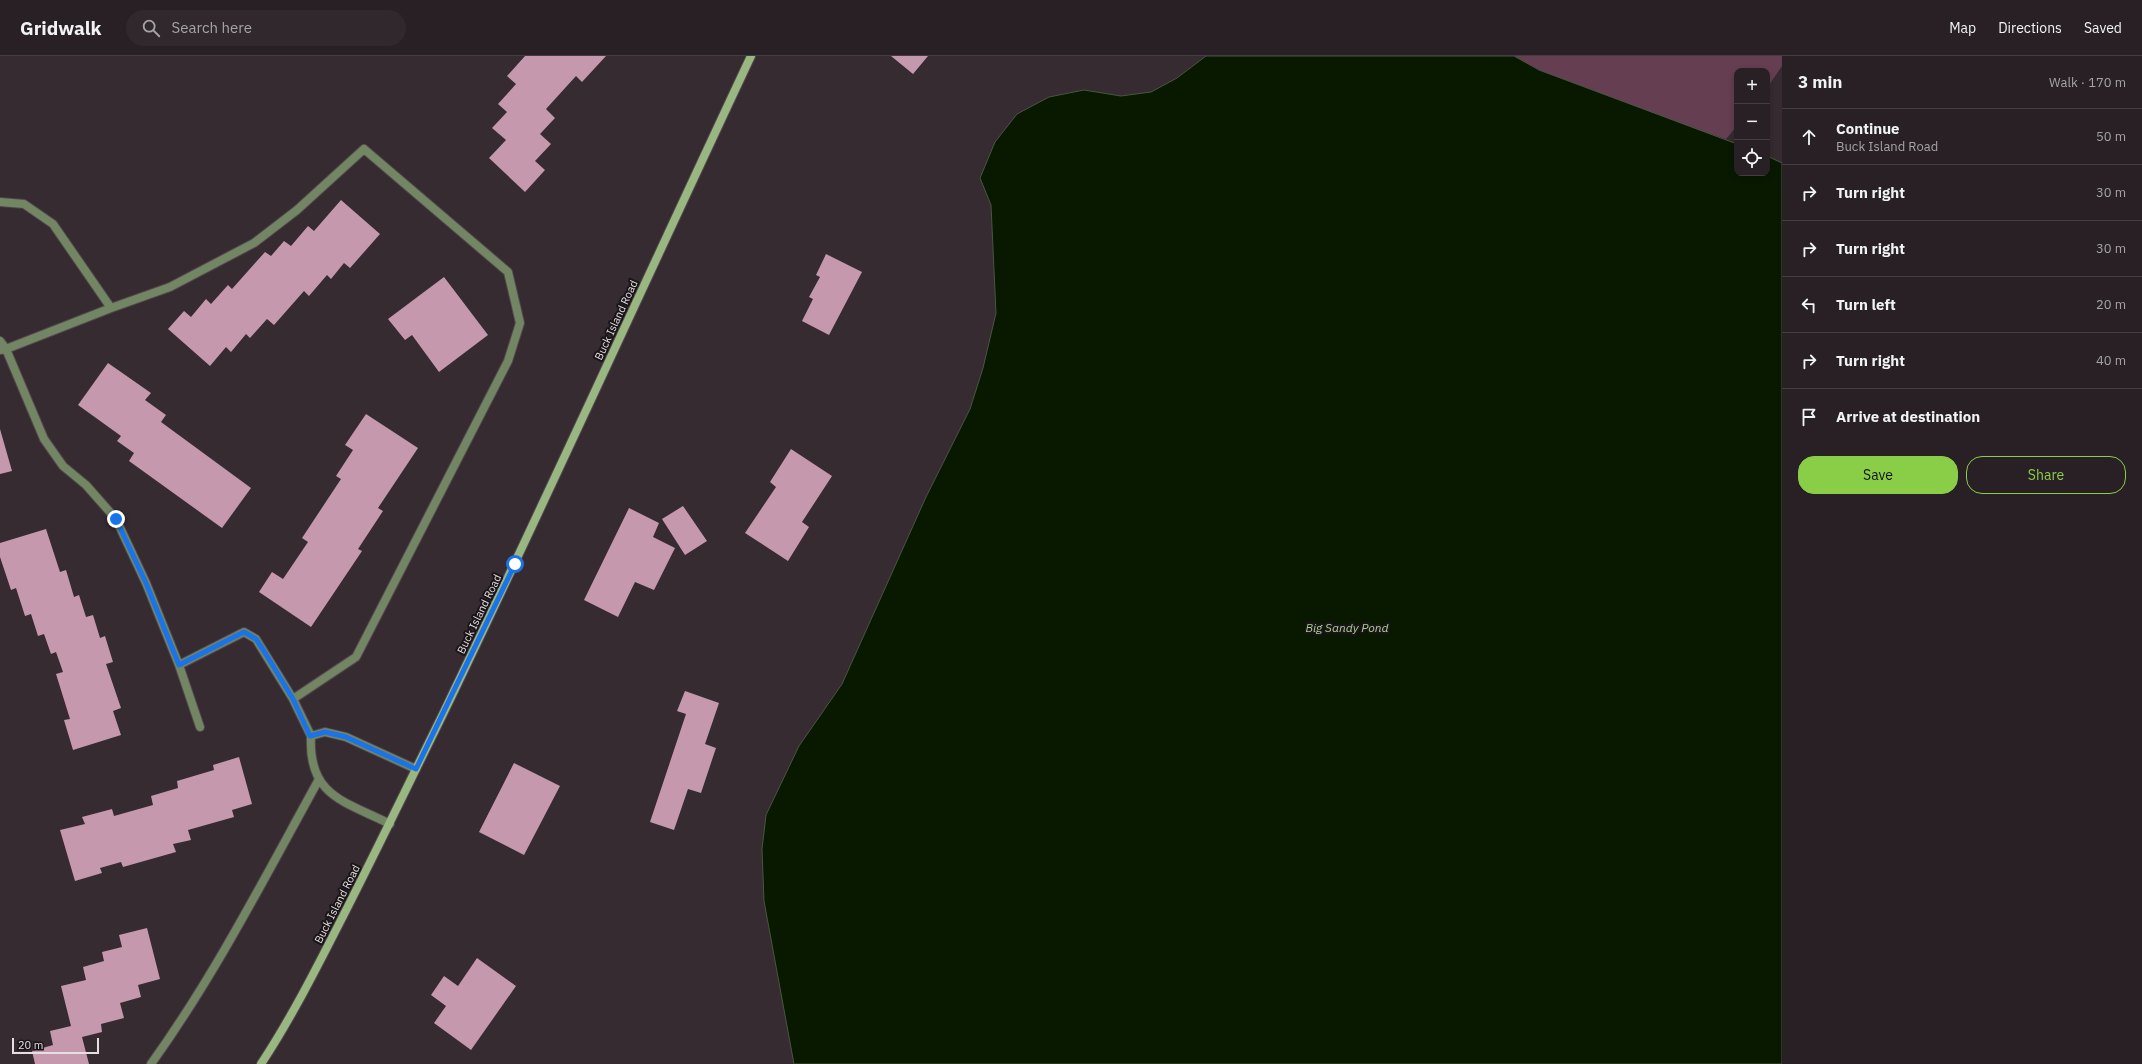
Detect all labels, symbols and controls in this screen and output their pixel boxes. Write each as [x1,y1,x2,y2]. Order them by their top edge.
search box [126,10,406,46]
text: Gridwalk [20,16,102,40]
icon: search [140,17,162,39]
text: Search here [172,18,252,37]
text: Map [1949,19,1976,37]
text: Directions [1998,19,2062,37]
text: Saved [2084,19,2122,37]
map controls [1734,68,1770,176]
button: + [1734,68,1770,104]
text: 3 min [1798,71,1842,93]
text: Walk · 170 m [2049,74,2126,91]
button: − [1734,104,1770,140]
text: Continue [1836,119,1900,138]
icon: ahead [1798,126,1820,148]
text: 50 m [2096,128,2126,145]
text: Buck Island Road [1836,138,1938,155]
button: locate [1734,140,1770,176]
icon: right [1798,182,1820,204]
text: Turn right [1836,183,1905,202]
text: 30 m [2096,184,2126,201]
icon: right [1798,238,1820,260]
text: Turn right [1836,239,1905,258]
text: 30 m [2096,240,2126,257]
street label: Buck Island Road [591,278,641,362]
icon: left [1798,294,1820,316]
text: Turn left [1836,295,1896,314]
text: 20 m [2096,296,2126,313]
icon: right [1798,350,1820,372]
text: Turn right [1836,351,1905,370]
text: 40 m [2096,352,2126,369]
icon: arrive [1798,406,1820,428]
text: Arrive at destination [1836,407,1980,426]
button: Save [1798,456,1958,494]
button: Share [1966,456,2126,494]
route end [107,510,125,528]
route start [506,555,524,573]
street label: Buck Island Road [454,572,504,656]
water label: Big Sandy Pond [1305,620,1389,635]
street label: Buck Island Road [311,862,363,946]
scale bar [12,1036,99,1055]
text: 20 m [18,1038,43,1052]

